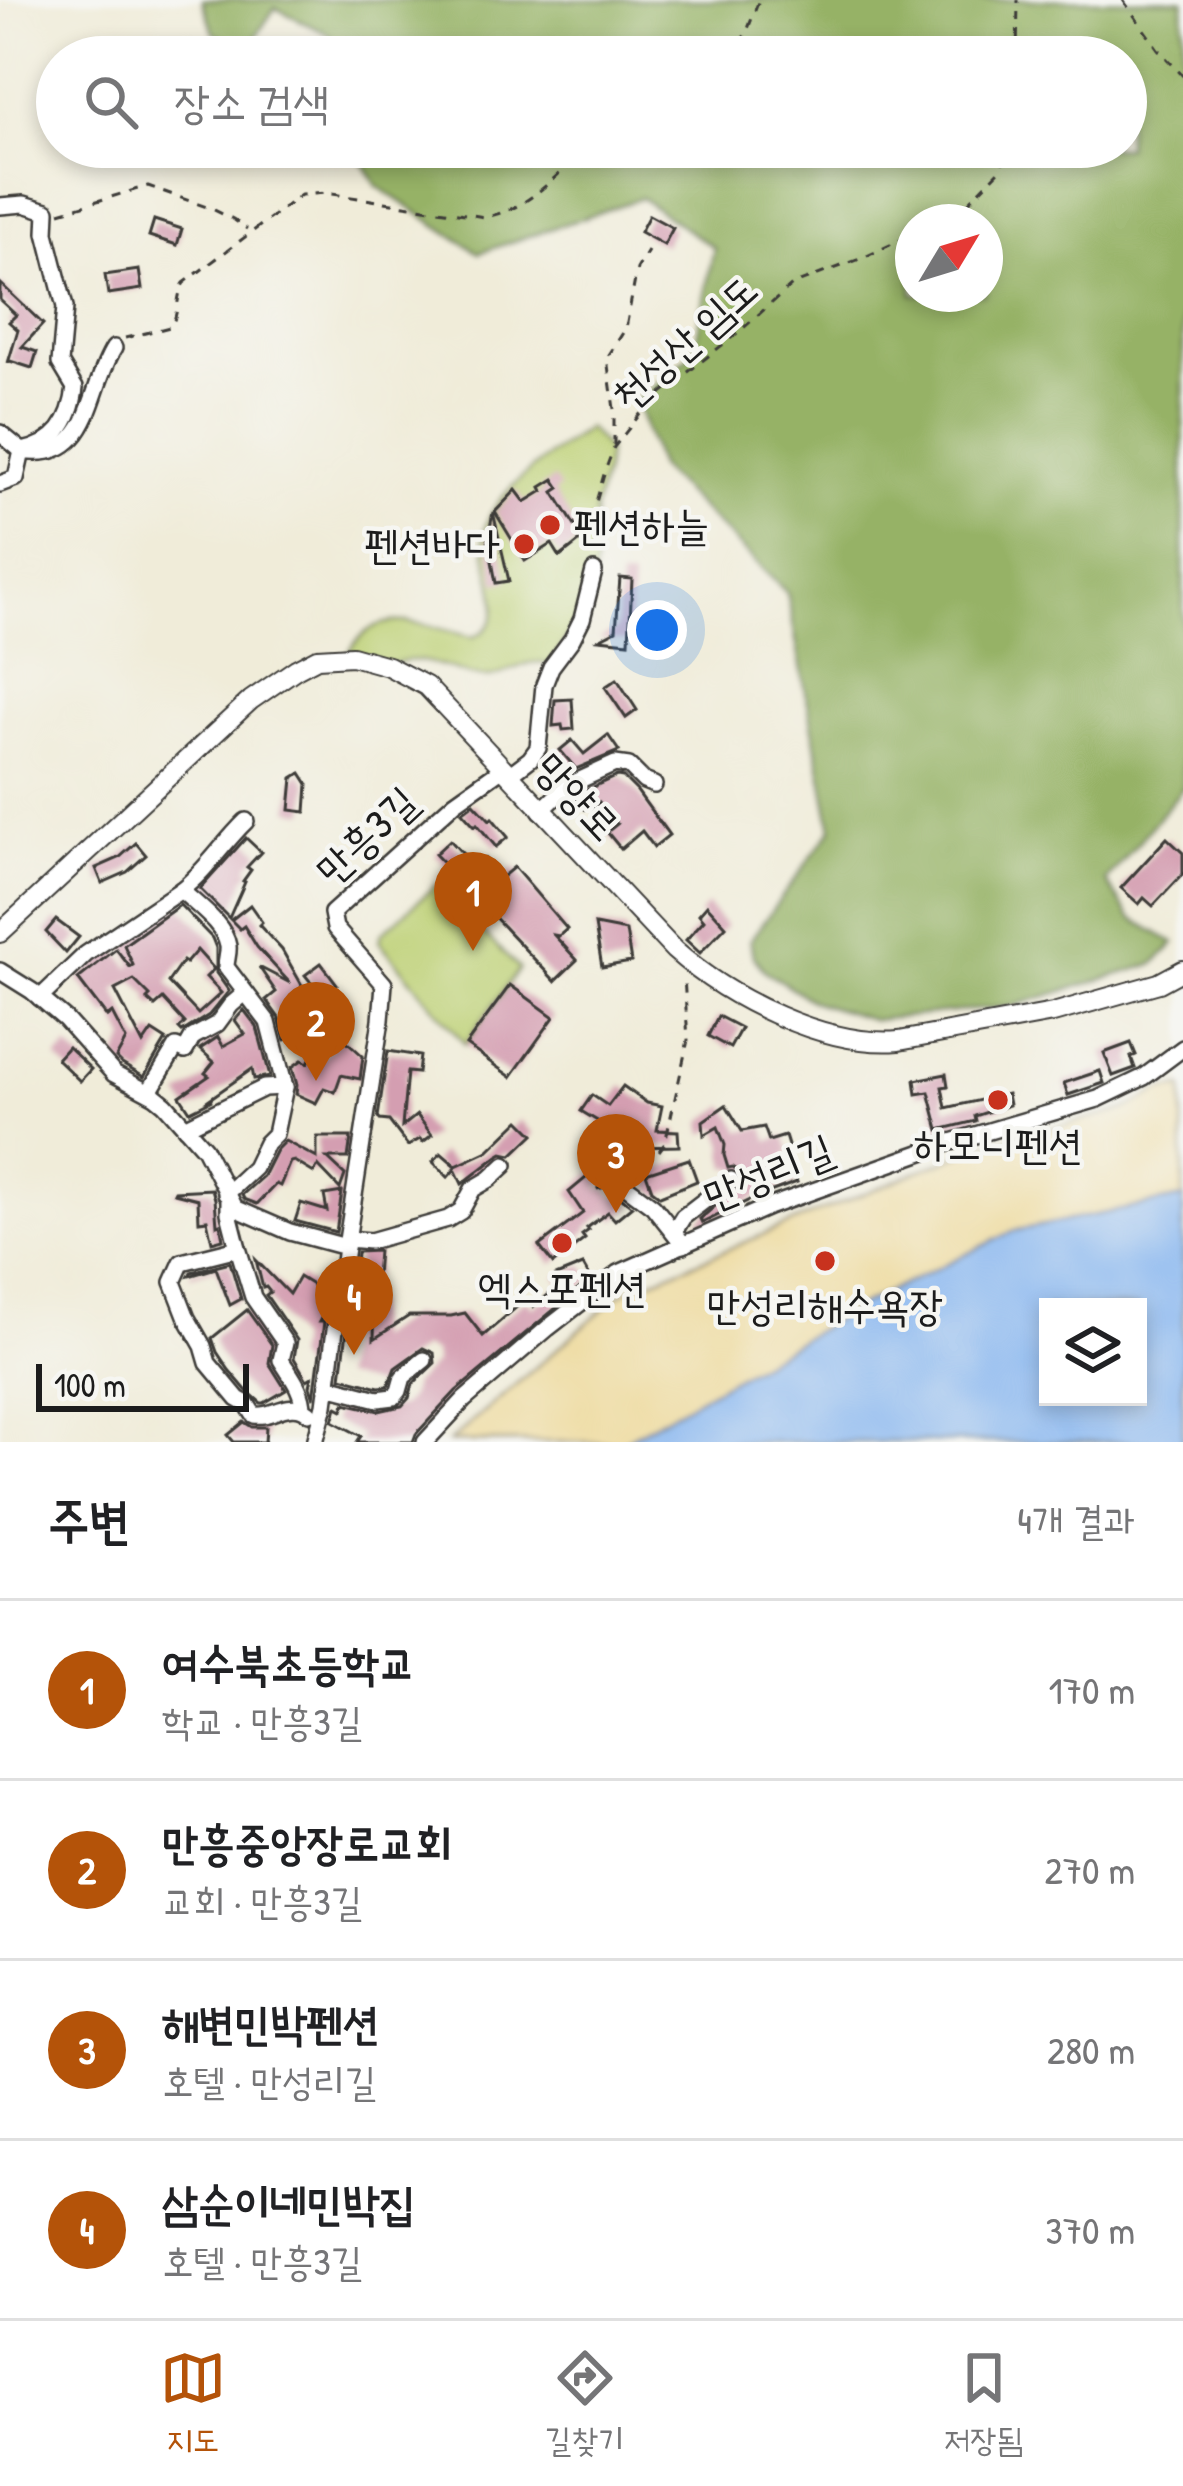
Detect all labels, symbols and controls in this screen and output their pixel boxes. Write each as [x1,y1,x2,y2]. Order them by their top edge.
search box [36,36,1147,168]
icon: search [78,69,144,135]
text: 장소 검색 [174,71,329,132]
north arrow [895,204,1003,312]
street label: 천성산 임도 [598,261,769,423]
place label: 펜션하늘 [574,496,709,553]
marker: 펜션하늘 [537,512,563,538]
place label: 펜션바다 [365,515,500,572]
marker: 펜션바다 [511,531,537,557]
your location [627,600,687,660]
street label: 망양로 [523,739,634,852]
street label: 만흥3길 [302,773,429,896]
pin: 1 [434,852,512,951]
pin: 2 [277,982,355,1081]
marker: 하모니펜션 [985,1087,1011,1113]
pin: 3 [577,1114,655,1213]
place label: 하모니펜션 [914,1115,1082,1172]
street label: 만성리길 [694,1120,841,1223]
marker: 엑스포펜션 [549,1230,575,1256]
marker: 만성리해수욕장 [812,1248,838,1274]
pin: 4 [315,1256,393,1355]
place label: 엑스포펜션 [478,1258,646,1315]
place label: 만성리해수욕장 [707,1276,943,1333]
map controls [1039,1298,1147,1406]
button: layers [1039,1298,1147,1406]
scale bar [36,1358,249,1411]
text: 100 m [54,1363,126,1407]
text: 주변 [48,1485,130,1554]
text: 4개 결과 [1017,1493,1135,1546]
text: 여수북초등학교 [162,1632,415,1693]
text: 1 [80,1663,94,1716]
text: 170 m [1049,1663,1135,1716]
text: 학교 · 만흥3길 [162,1694,362,1747]
text: 만흥중앙장로교회 [162,1812,452,1873]
text: 2 [78,1843,96,1896]
text: 270 m [1044,1843,1135,1896]
text: 교회 · 만흥3길 [162,1874,362,1927]
text: 해변민박펜션 [162,1992,379,2053]
text: 3 [78,2023,96,2076]
text: 280 m [1047,2023,1135,2076]
text: 호텔 · 만성리길 [162,2054,376,2107]
text: 삼순이네민박집 [162,2172,415,2233]
text: 4 [80,2203,94,2256]
text: 370 m [1045,2203,1135,2256]
text: 호텔 · 만흥3길 [162,2234,362,2287]
tab: 지도 [160,2345,226,2462]
tab: 길찾기 [545,2345,625,2462]
tab: 저장됨 [944,2345,1023,2462]

